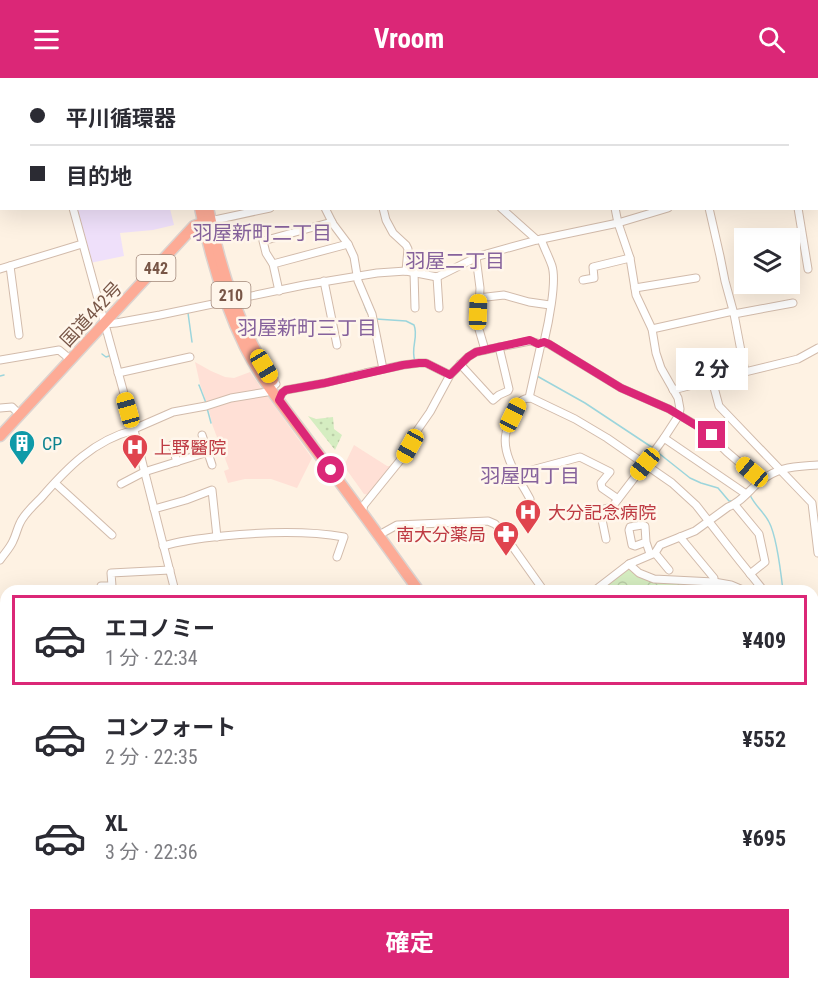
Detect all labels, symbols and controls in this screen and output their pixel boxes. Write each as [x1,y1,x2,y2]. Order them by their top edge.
icon: menu [30,23,63,56]
text: Vroom [374,23,444,55]
icon: search [755,23,788,56]
text: 平川循環器 [66,106,176,131]
text: 目的地 [66,164,132,189]
district label: 羽屋新町二丁目 [192,221,332,245]
map controls [734,228,800,294]
button: layers [734,228,800,294]
district label: 羽屋二丁目 [405,249,505,273]
road number: 442 [136,255,176,281]
street label: 国道442号 [56,277,126,351]
road number: 210 [212,282,250,308]
car [468,294,488,330]
district label: 羽屋新町三丁目 [237,316,377,340]
car [247,346,281,386]
callout: 2 分 [676,348,748,390]
text: 2 分 [695,357,729,381]
car [114,390,142,430]
car [497,395,529,435]
route end [698,421,725,448]
car [393,426,427,466]
building icon: CP [7,428,37,466]
hospital icon: 上野醫院 [120,432,150,470]
place label: CP [42,433,62,454]
place label: 上野醫院 [154,437,226,458]
car [627,444,663,484]
car [732,454,772,490]
route start [317,456,344,483]
district label: 羽屋四丁目 [480,464,580,488]
hospital icon: 大分記念病院 [513,497,543,535]
place label: 大分記念病院 [548,502,656,523]
pharmacy icon: 南大分薬局 [491,519,521,557]
place label: 南大分薬局 [396,524,486,545]
icon: car [33,613,87,667]
text: エコノミー [105,616,215,641]
text: ¥409 [742,628,786,653]
text: 1 分 · 22:34 [105,646,198,670]
icon: car [33,712,87,766]
text: コンフォート [105,715,236,740]
text: ¥552 [742,727,786,752]
text: 2 分 · 22:35 [105,745,198,769]
icon: car [33,811,87,865]
text: XL [105,811,128,836]
text: ¥695 [742,826,786,851]
text: 3 分 · 22:36 [105,840,198,864]
button: 確定 [30,909,789,978]

